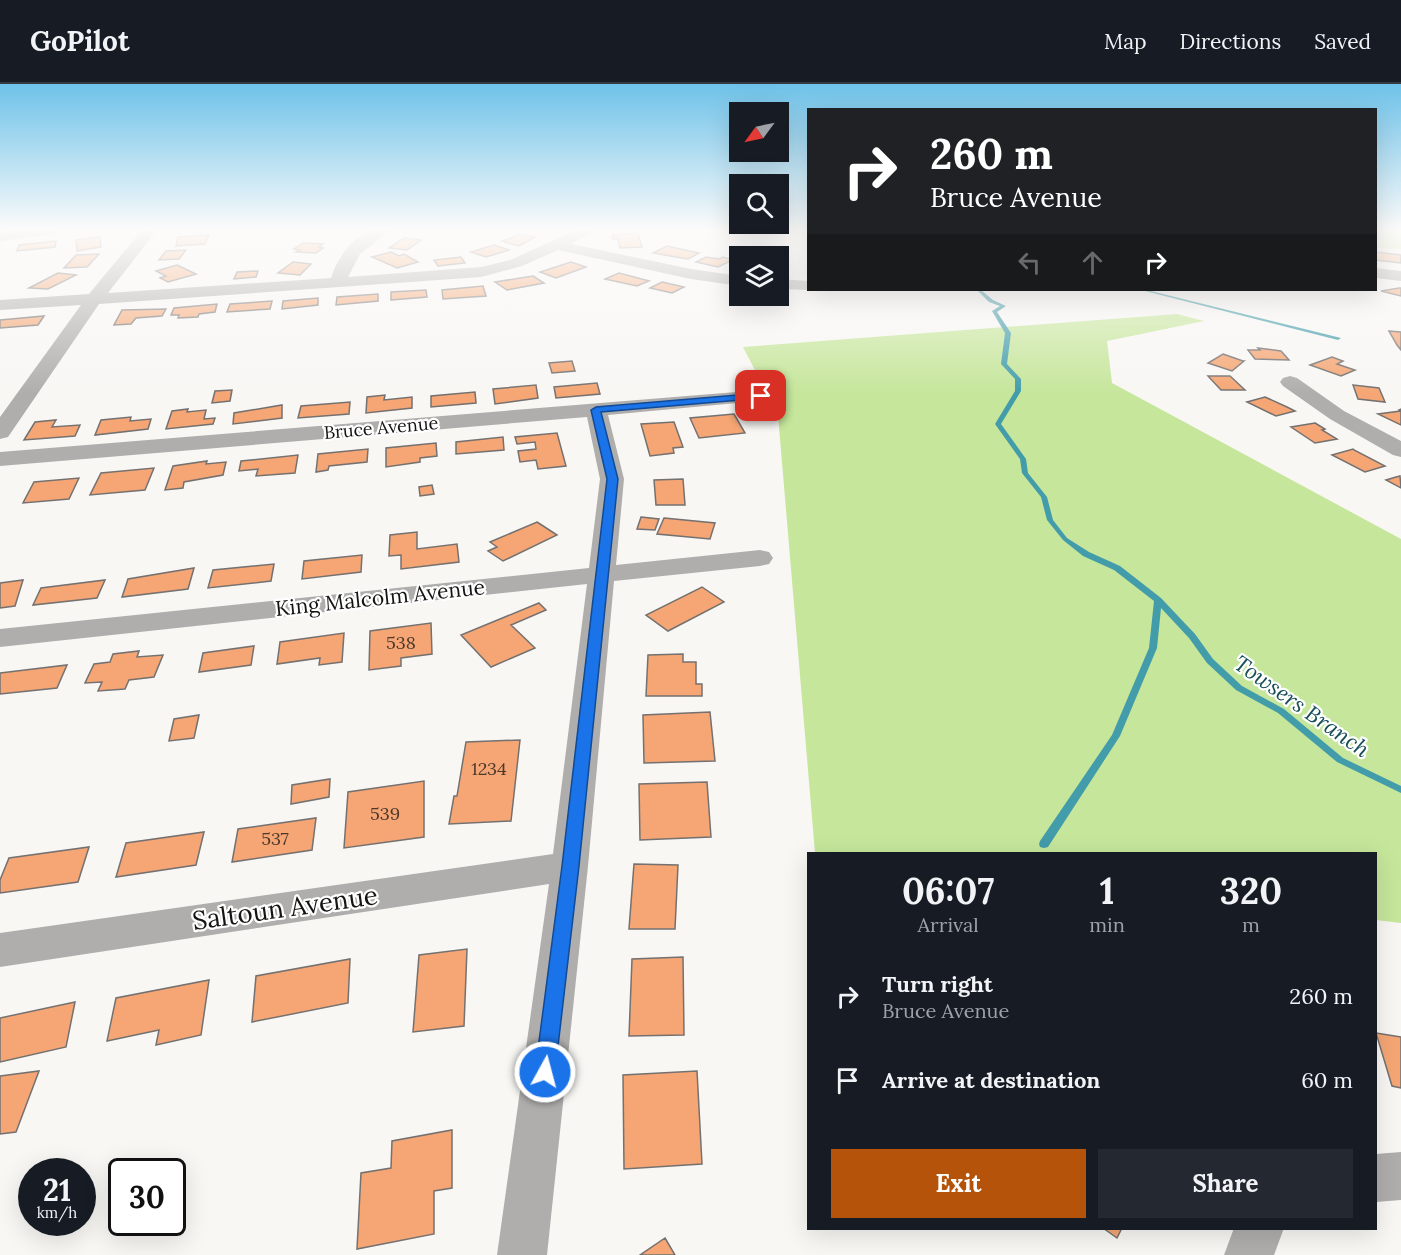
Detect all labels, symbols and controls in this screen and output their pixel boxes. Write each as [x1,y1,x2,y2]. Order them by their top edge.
text: GoPilot [30,23,129,59]
text: Map [1104,28,1147,55]
text: Directions [1180,28,1281,55]
text: Saved [1314,28,1371,55]
north arrow [729,102,789,162]
map controls [729,102,789,306]
text: 260 m [930,127,1053,181]
icon: right [831,132,909,210]
button: search [729,174,789,234]
text: Bruce Avenue [930,180,1102,214]
button: layers [729,246,789,306]
icon: left [1013,246,1046,279]
icon: ahead [1076,246,1109,279]
icon: right [1139,246,1172,279]
pin [735,370,786,421]
icon: arrive [744,379,777,412]
street label: Bruce Avenue [323,411,439,444]
street label: King Malcolm Avenue [274,573,486,622]
house number: 538 [386,631,416,654]
water label: Towsers Branch [1229,649,1375,763]
house number: 1234 [471,757,507,780]
house number: 539 [370,802,400,825]
house number: 537 [261,827,289,850]
text: 06:07 [902,868,994,914]
text: 1 [1100,868,1114,914]
text: 320 [1220,868,1282,914]
street label: Saltoun Avenue [190,878,380,937]
text: Arrival [918,912,979,937]
text: min [1089,912,1125,937]
text: m [1242,912,1260,937]
text: Turn right [882,970,993,998]
icon: right [831,980,864,1013]
text: 260 m [1289,982,1353,1010]
text: Bruce Avenue [882,998,1009,1023]
position arrow [513,1040,577,1104]
icon: arrive [831,1064,864,1097]
text: Arrive at destination [882,1066,1100,1094]
text: 60 m [1301,1066,1353,1094]
button: Exit [831,1149,1086,1218]
button: Share [1098,1149,1353,1218]
speed limit sign: 30 [108,1158,186,1236]
text: 21 [43,1171,71,1209]
text: km/h [37,1203,77,1222]

